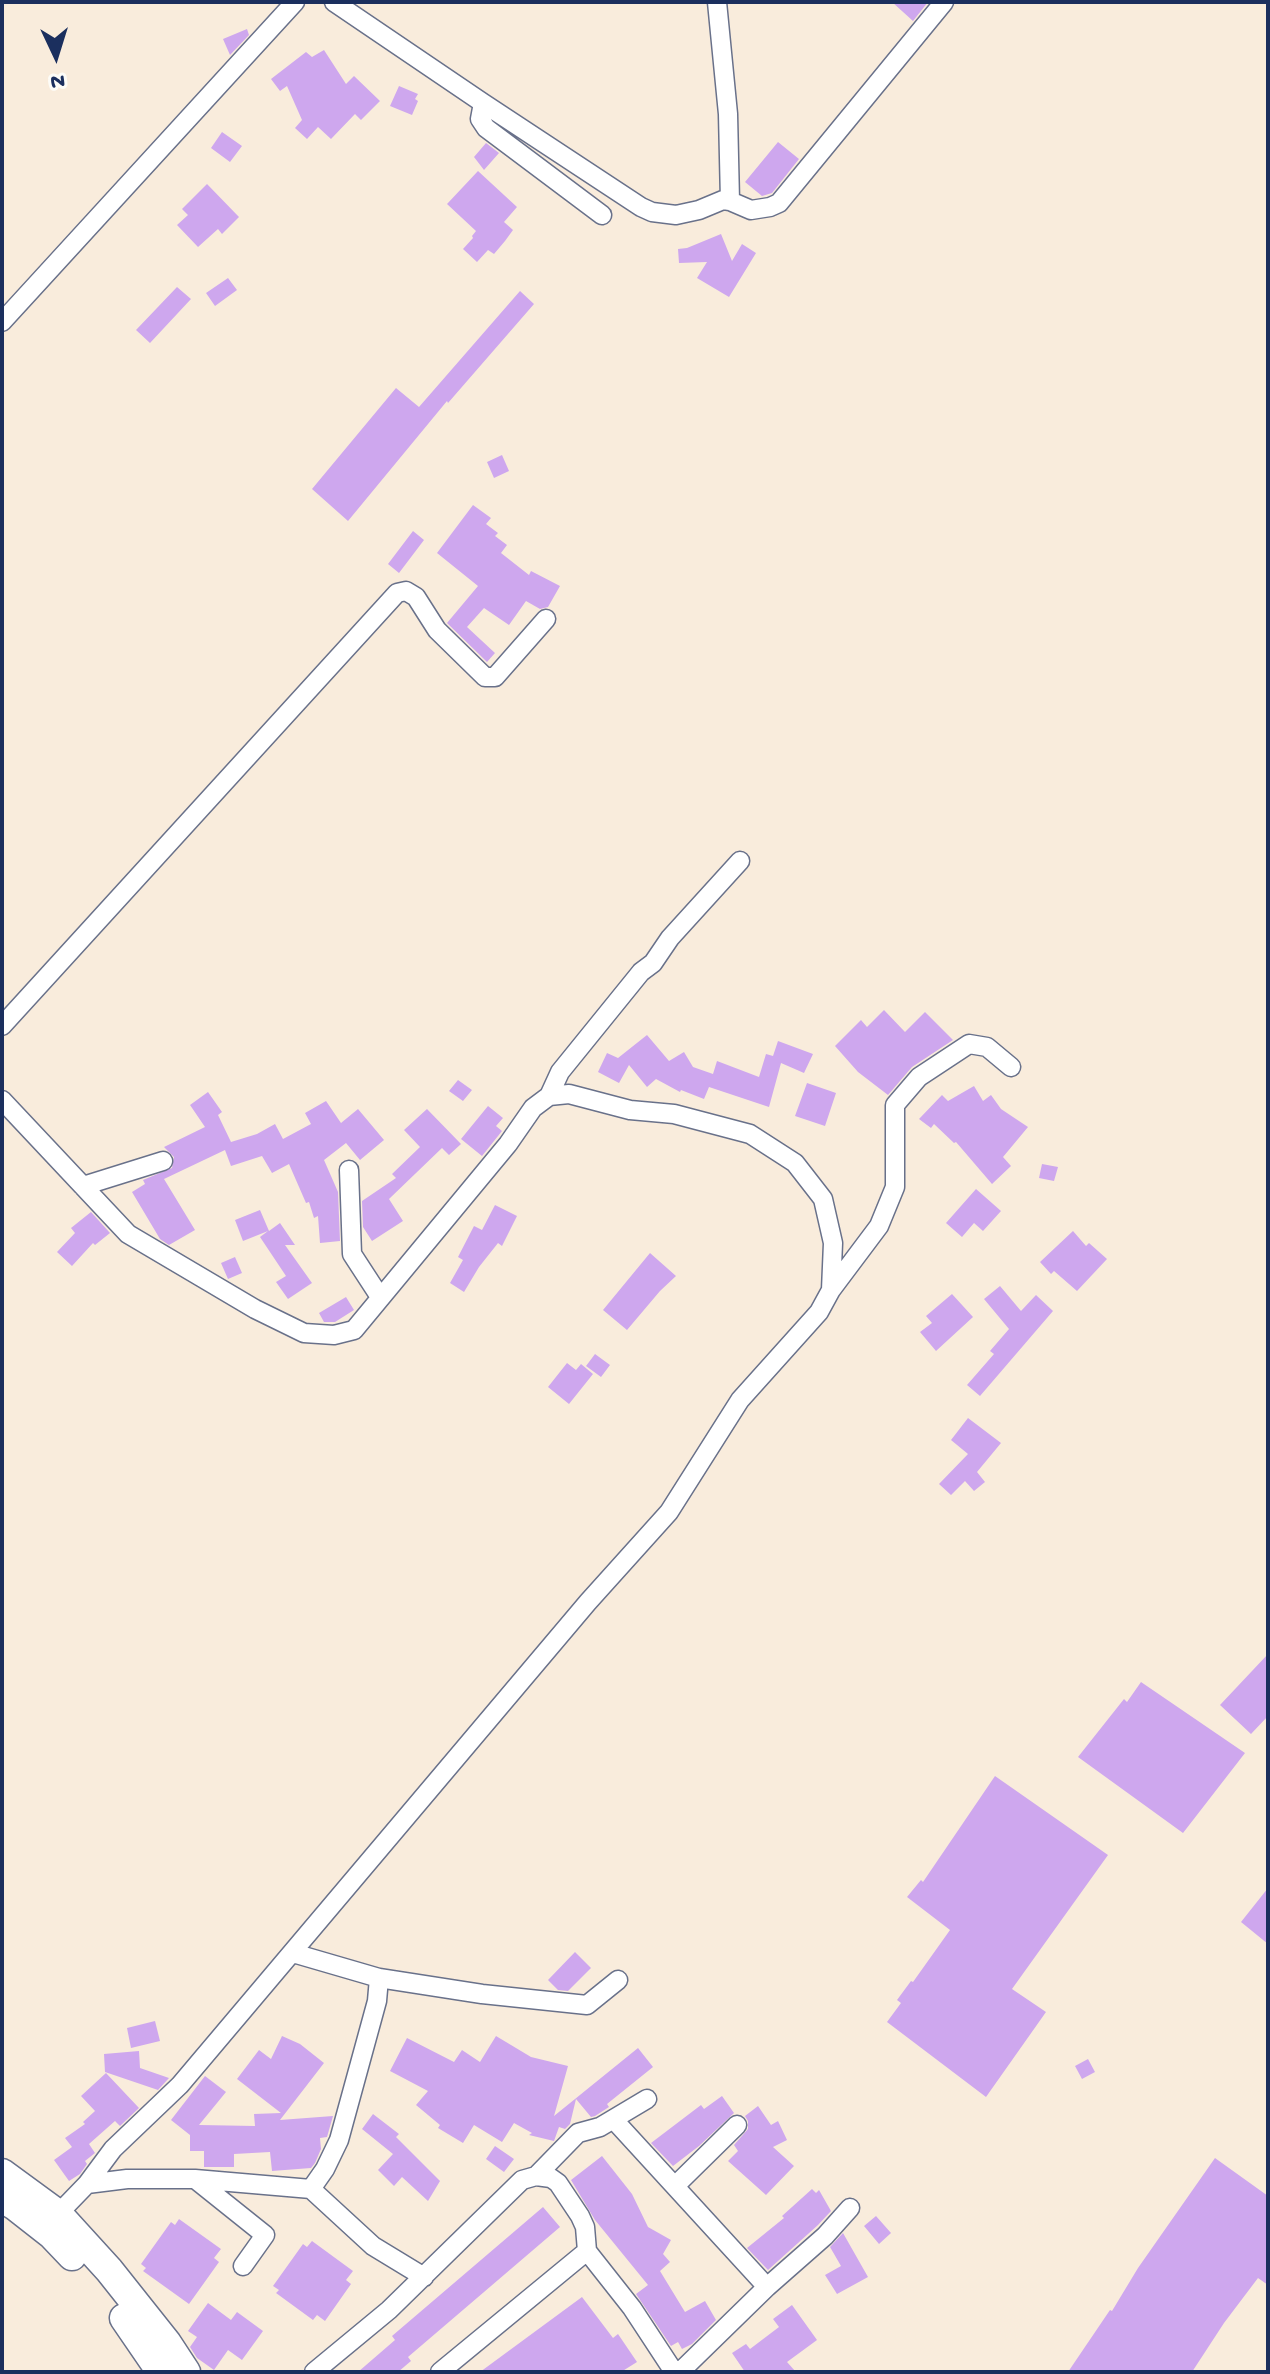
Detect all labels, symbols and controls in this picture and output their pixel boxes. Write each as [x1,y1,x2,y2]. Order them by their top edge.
north arrow [16,16,96,96]
text: N [50,66,66,93]

